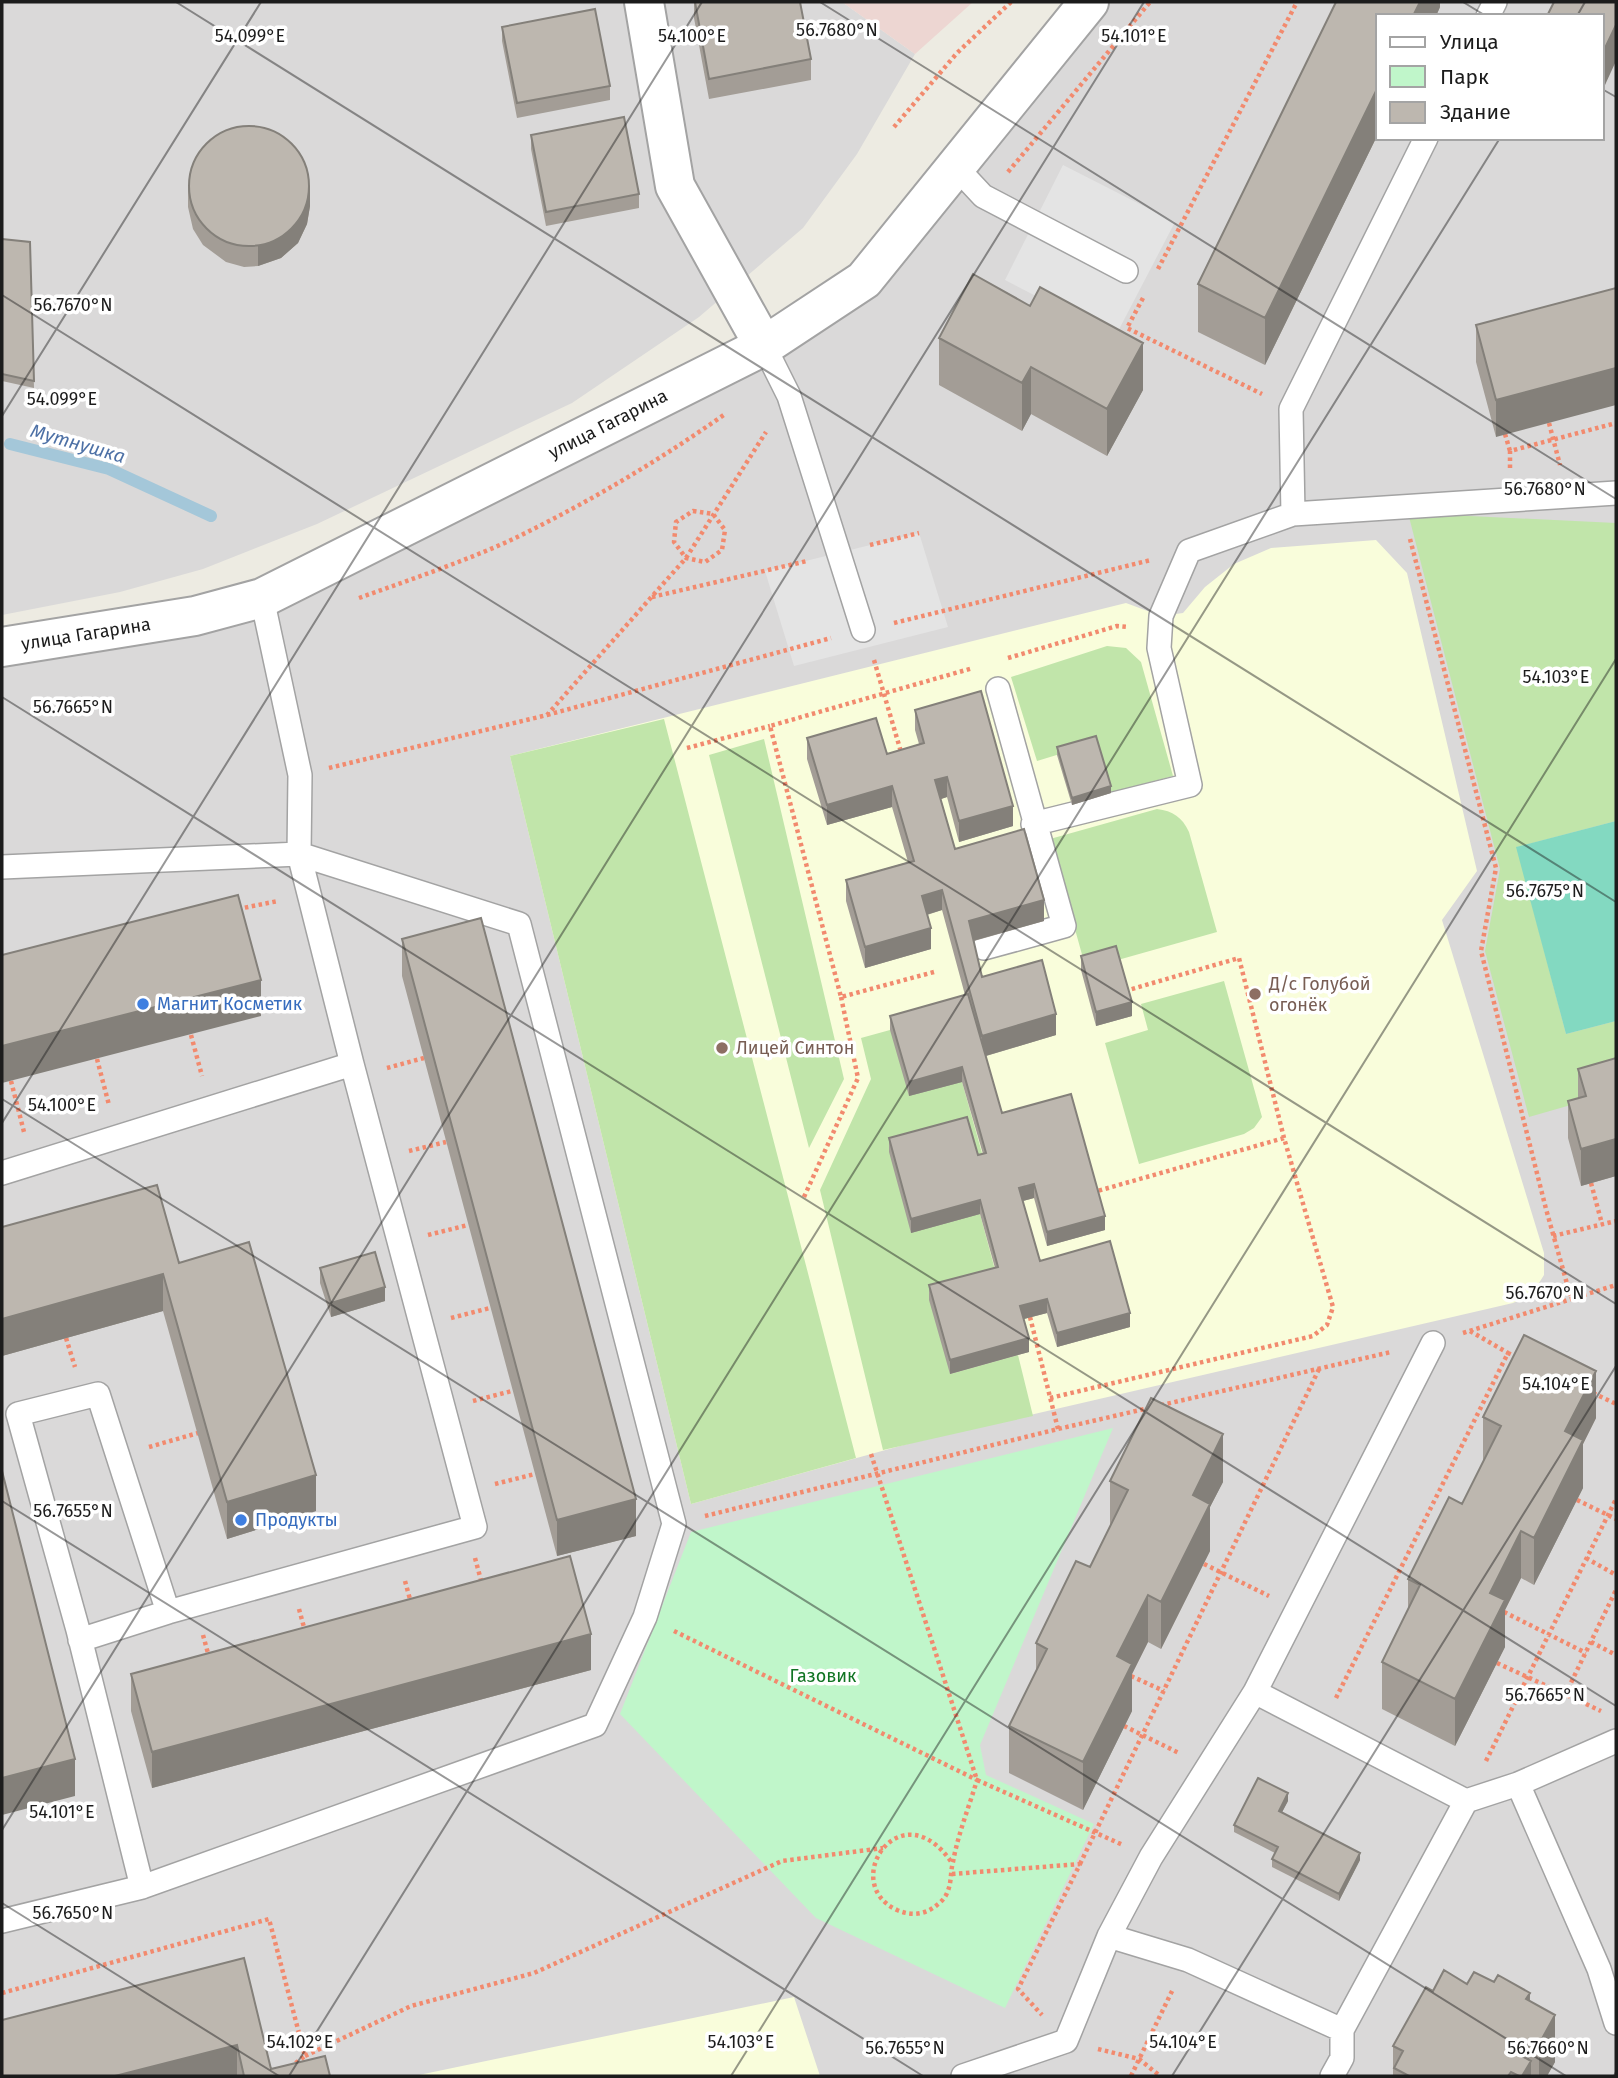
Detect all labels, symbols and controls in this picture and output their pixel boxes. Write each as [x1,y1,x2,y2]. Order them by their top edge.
legend [1376,14,1604,140]
text: 56.7680°N [796,19,878,41]
text: 54.099°E [215,25,285,47]
text: 54.100°E [658,25,726,47]
text: 54.101°E [1101,25,1167,47]
text: Улица [1440,29,1499,55]
text: Парк [1440,64,1489,90]
text: Здание [1440,99,1511,125]
text: 56.7670°N [33,294,113,316]
street label: улица Гагарина [545,385,671,463]
text: 54.099°E [27,388,97,410]
water label: Мутнушка [28,419,128,468]
text: 56.7680°N [1504,478,1586,500]
street label: улица Гагарина [20,613,152,655]
text: 54.103°E [1523,666,1589,688]
text: 56.7665°N [33,696,113,718]
text: 56.7675°N [1506,880,1584,902]
place label: Д/с Голубой огонёк [1268,973,1370,1016]
marker: Д/с Голубой огонёк [1247,986,1263,1002]
place label: Магнит Косметик [157,993,303,1015]
marker: Магнит Косметик [135,996,151,1012]
place label: Лицей Синтон [736,1037,855,1059]
marker: Лицей Синтон [714,1040,730,1056]
text: 54.100°E [28,1094,96,1116]
text: 56.7670°N [1505,1282,1585,1304]
text: 54.104°E [1522,1373,1590,1395]
text: 56.7655°N [33,1500,113,1522]
place label: Продукты [255,1509,338,1531]
marker: Продукты [233,1512,249,1528]
park label: Газовик [790,1665,857,1687]
text: 56.7665°N [1505,1684,1585,1706]
text: 54.101°E [29,1801,95,1823]
text: 56.7650°N [33,1902,113,1924]
text: 54.102°E [267,2031,333,2053]
text: 54.103°E [708,2031,774,2053]
text: 54.104°E [1149,2031,1217,2053]
text: 56.7655°N [865,2037,945,2059]
text: 56.7660°N [1507,2037,1589,2059]

